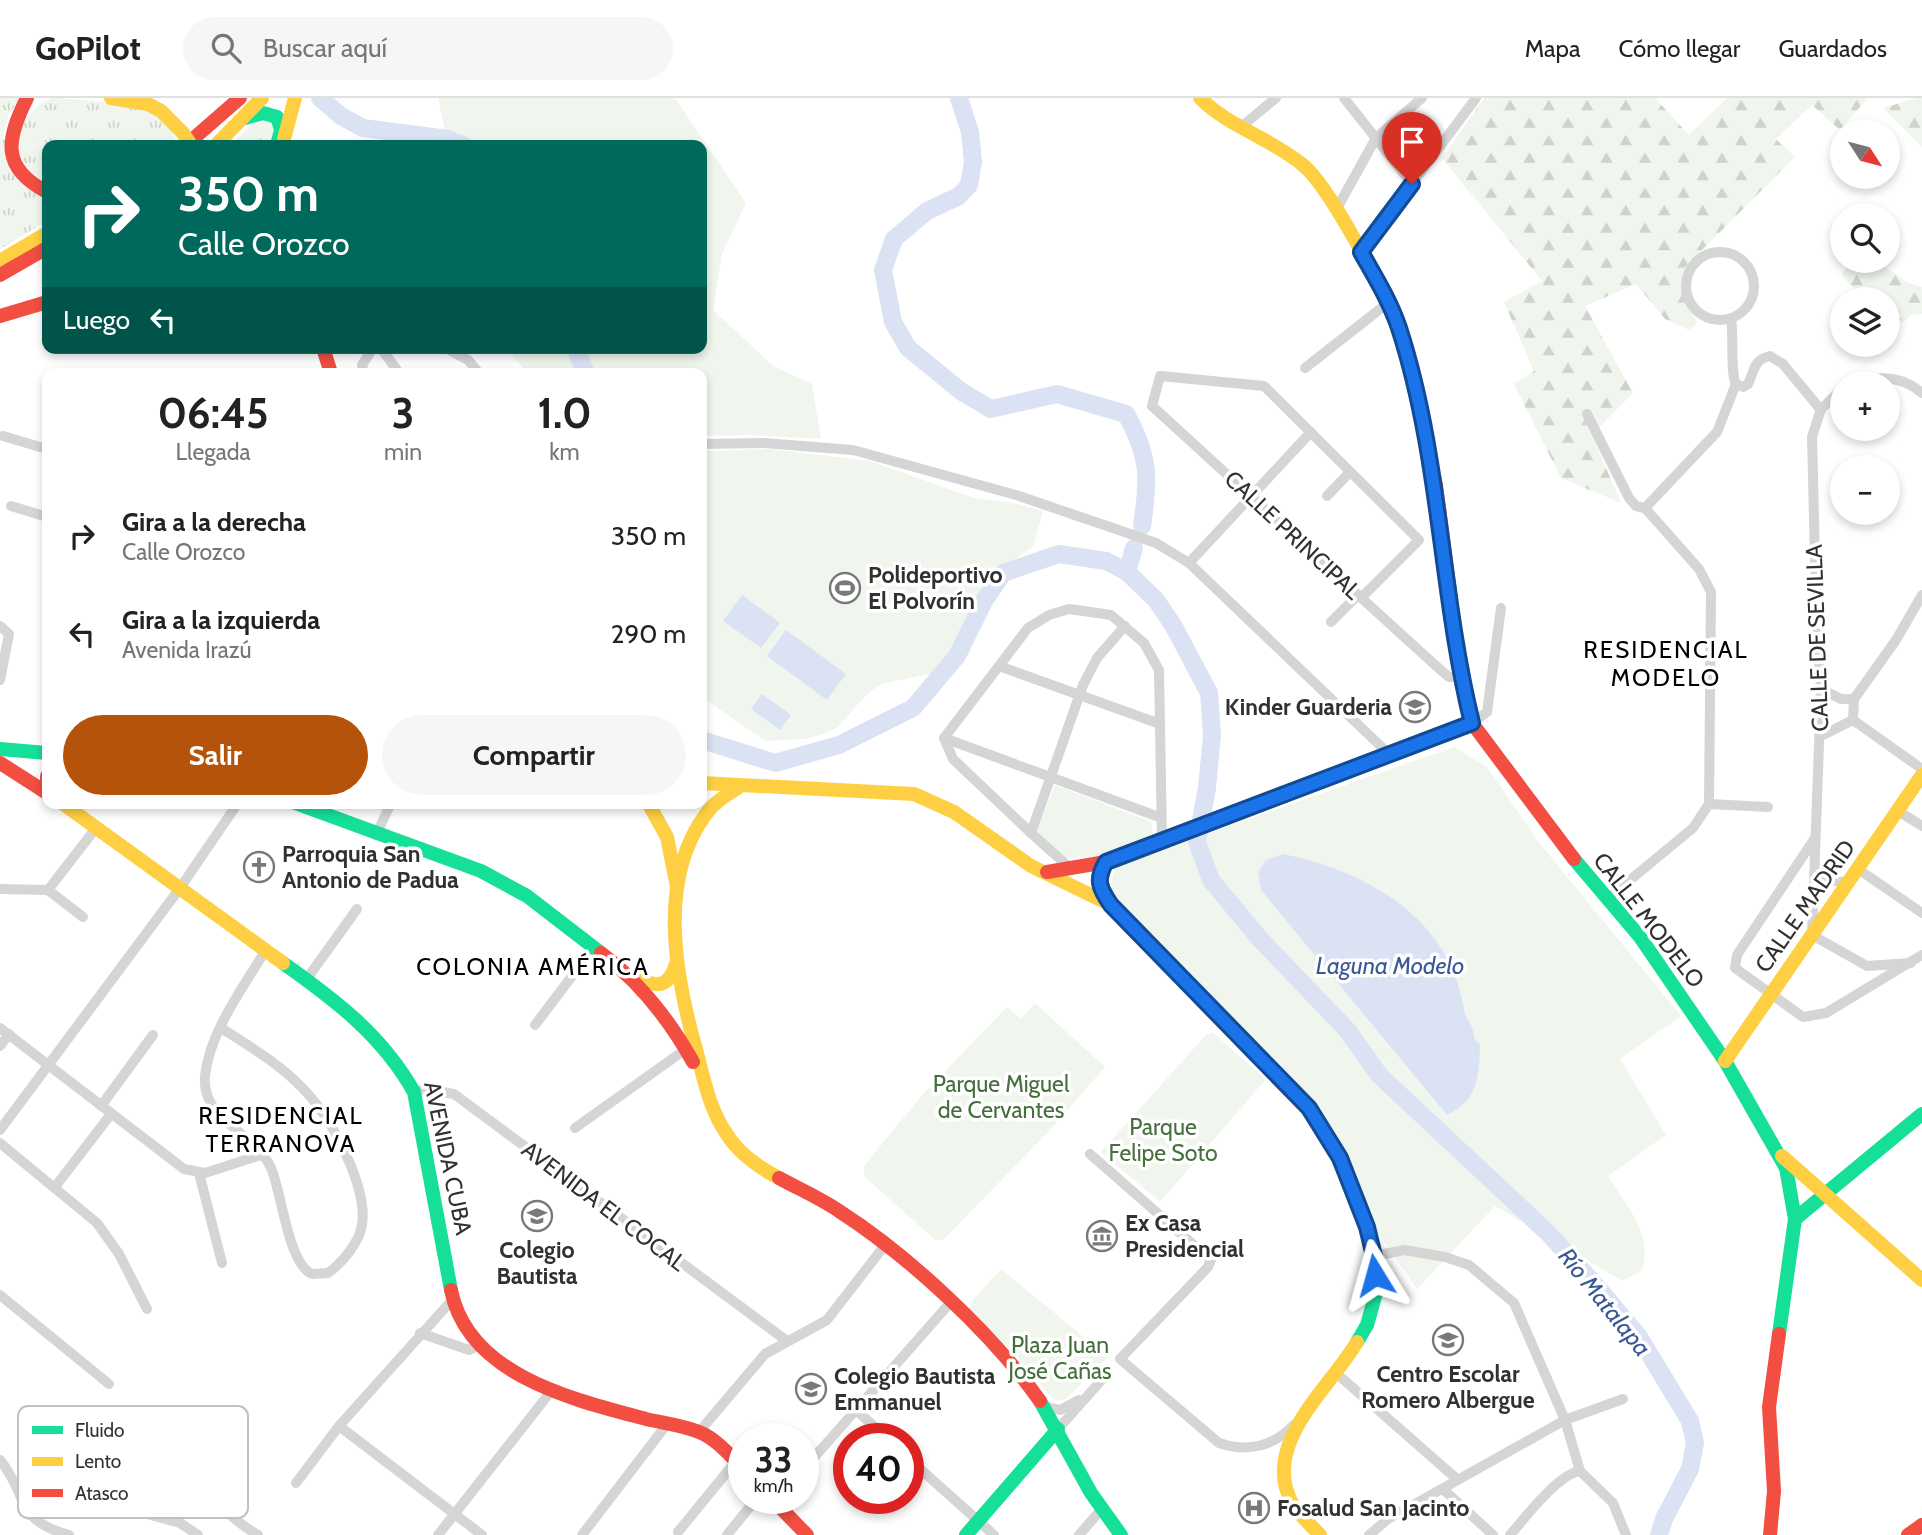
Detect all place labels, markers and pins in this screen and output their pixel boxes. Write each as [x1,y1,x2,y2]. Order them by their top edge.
pin [1382,112,1442,184]
place label: Polideportivo El Polvorín [868,561,1003,615]
sports icon: Polideportivo El Polvorín [828,571,862,605]
school or university icon: Kinder Guarderia [1398,690,1432,724]
place label: Kinder Guarderia [1225,693,1393,721]
place label: Parroquia San Antonio de Padua [282,840,459,894]
church icon: Parroquia San Antonio de Padua [242,850,276,884]
school or university icon: Colegio Bautista [520,1199,554,1233]
place label: Ex Casa Presidencial [1125,1209,1244,1263]
museum icon: Ex Casa Presidencial [1085,1219,1119,1253]
place label: Colegio Bautista [497,1236,578,1290]
school or university icon: Centro Escolar Romero Albergue [1431,1323,1465,1357]
place label: Centro Escolar Romero Albergue [1361,1360,1535,1414]
place label: Colegio Bautista Emmanuel [834,1362,996,1416]
school or university icon: Colegio Bautista Emmanuel [794,1372,828,1406]
hospital icon: Fosalud San Jacinto [1237,1491,1271,1525]
place label: Fosalud San Jacinto [1277,1494,1469,1522]

